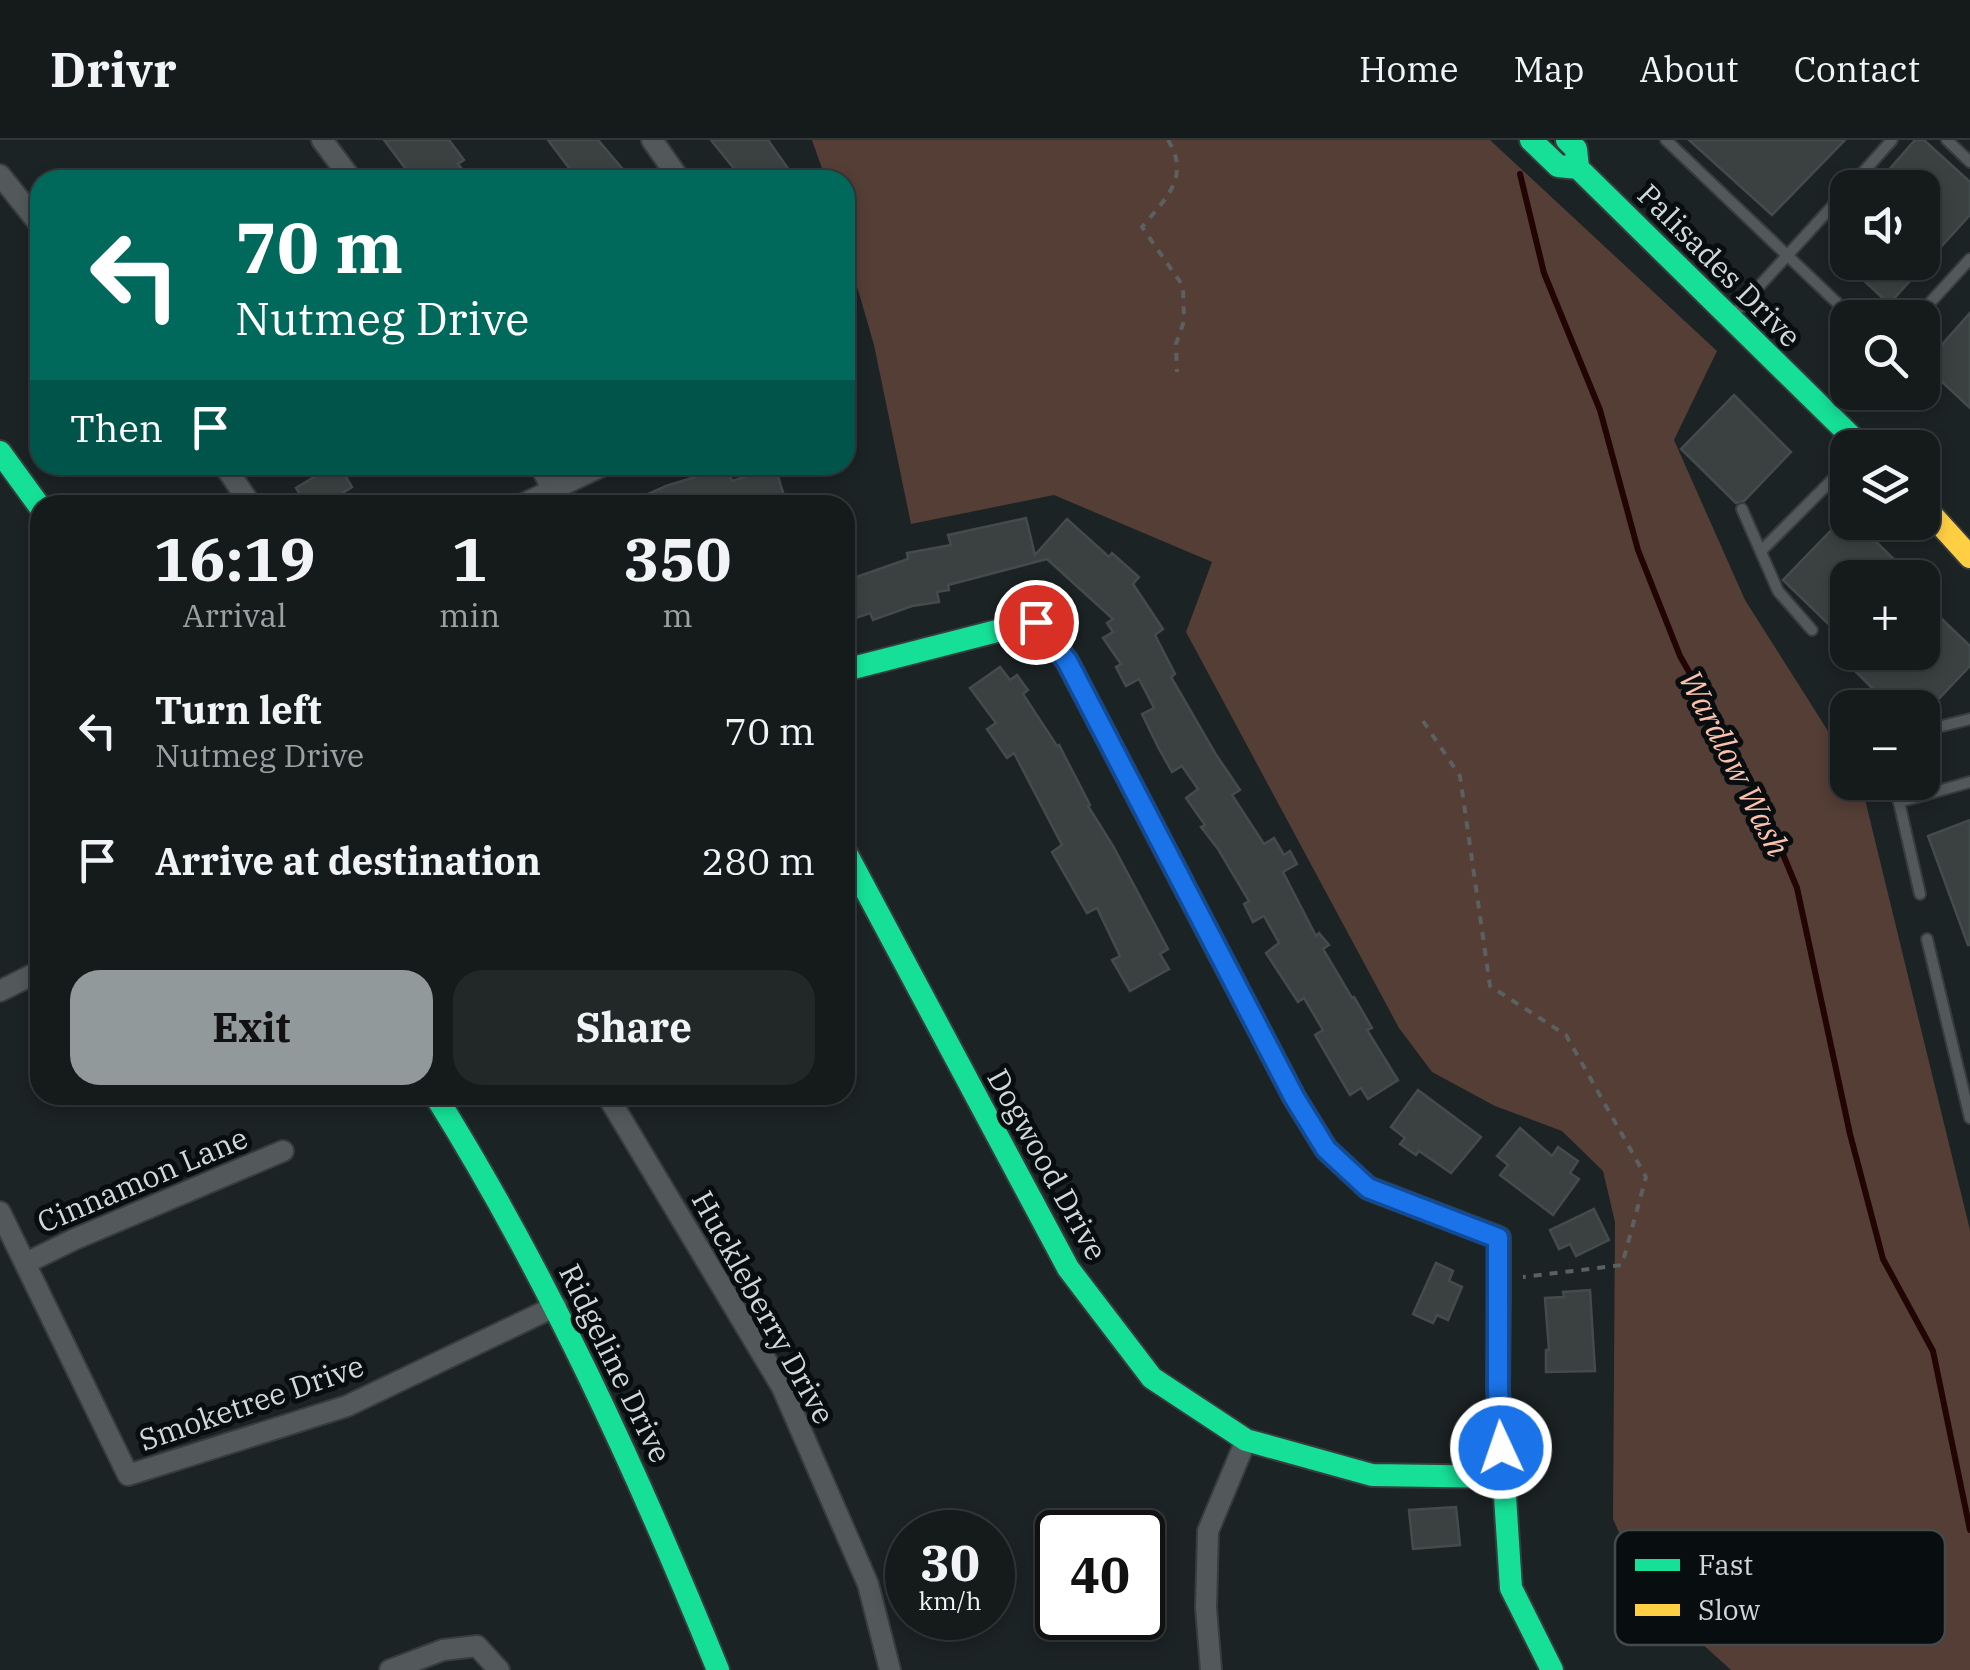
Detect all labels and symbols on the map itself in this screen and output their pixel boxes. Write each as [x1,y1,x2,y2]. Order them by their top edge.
street label: Palisades Drive [1630,175,1810,355]
pin [994,580,1079,665]
water label: Wardlow Wash [1670,663,1800,864]
street label: Dogwood Drive [979,1061,1117,1267]
street label: Cinnamon Lane [31,1117,253,1241]
street label: Huckleberry Drive [684,1184,844,1430]
street label: Ridgeline Drive [551,1257,681,1469]
street label: Smoketree Drive [134,1345,368,1459]
position arrow [1449,1396,1553,1500]
speed limit sign: 40 [1035,1510,1165,1640]
legend [1615,1530,1945,1645]
text: Fast [1698,1546,1753,1583]
text: Slow [1698,1591,1760,1628]

